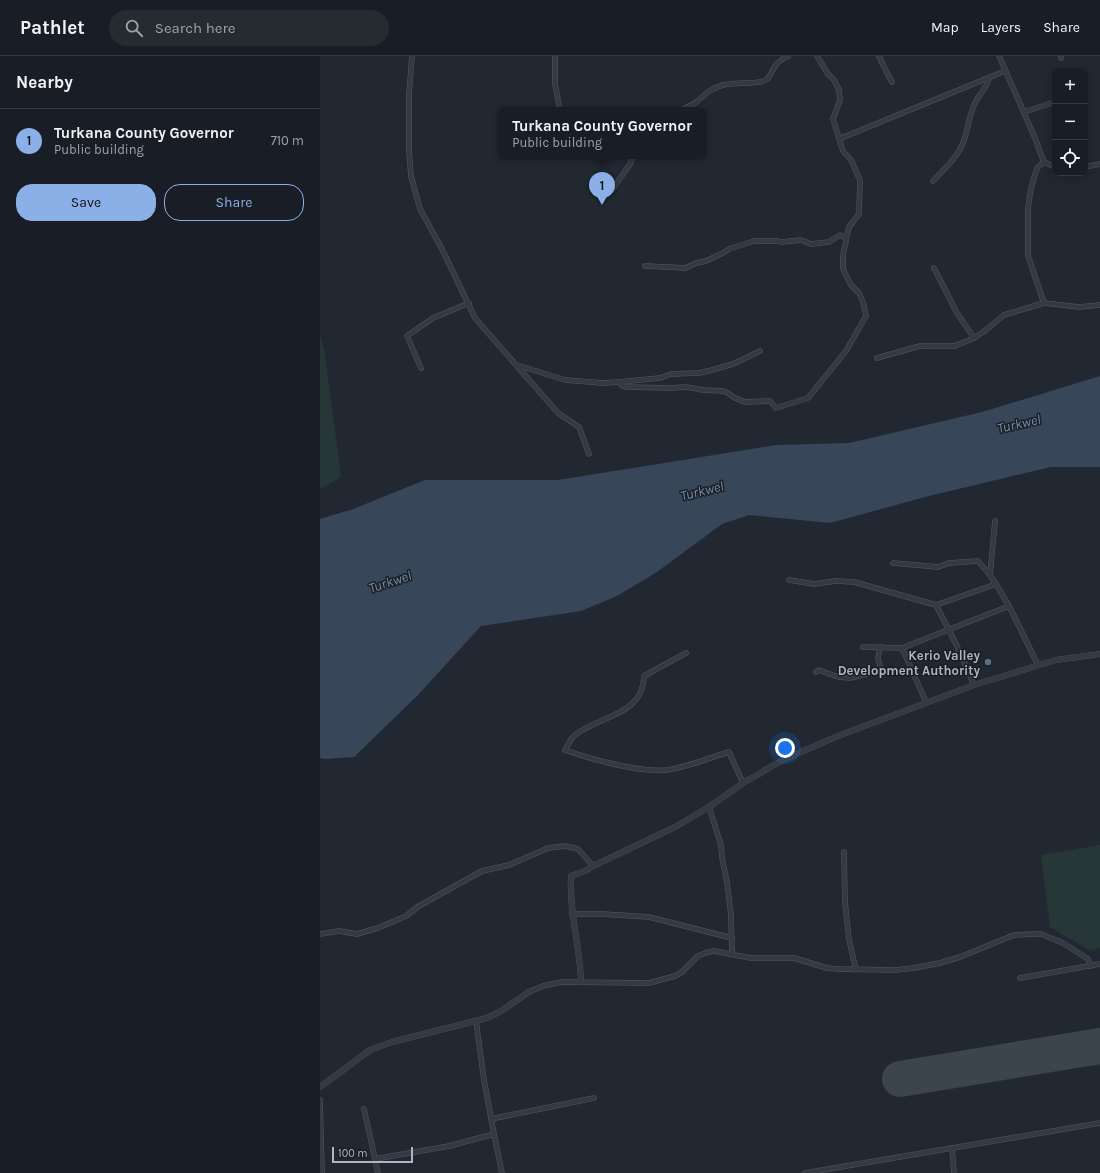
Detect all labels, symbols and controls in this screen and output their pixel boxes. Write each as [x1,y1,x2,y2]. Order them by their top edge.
search box [109,10,389,46]
text: Pathlet [20,17,85,39]
icon: search [123,17,145,39]
text: Search here [155,19,236,37]
text: Map [931,19,959,36]
text: Layers [981,19,1021,36]
text: Share [1043,19,1080,36]
map controls [1052,68,1088,176]
button: + [1052,68,1088,104]
text: Nearby [16,72,73,92]
button: − [1052,104,1088,140]
popup [498,107,706,159]
text: Turkana County Governor [512,117,692,135]
text: Turkana County Governor [54,124,234,142]
text: 1 [27,133,31,148]
text: 710 m [271,133,304,148]
text: Public building [512,135,602,150]
button: locate [1052,140,1088,176]
text: Public building [54,142,144,157]
pin: 1 [589,172,615,205]
button: Save [16,184,156,221]
button: Share [164,184,304,221]
water label: Turkwel [996,411,1043,437]
water label: Turkwel [679,477,726,505]
water label: Turkwel [366,567,414,597]
place label: Kerio Valley Development Authority [838,648,980,678]
marker: Kerio Valley Development Authority [983,657,993,667]
your location [775,738,795,758]
scale bar [332,1145,413,1164]
text: 100 m [338,1147,368,1160]

